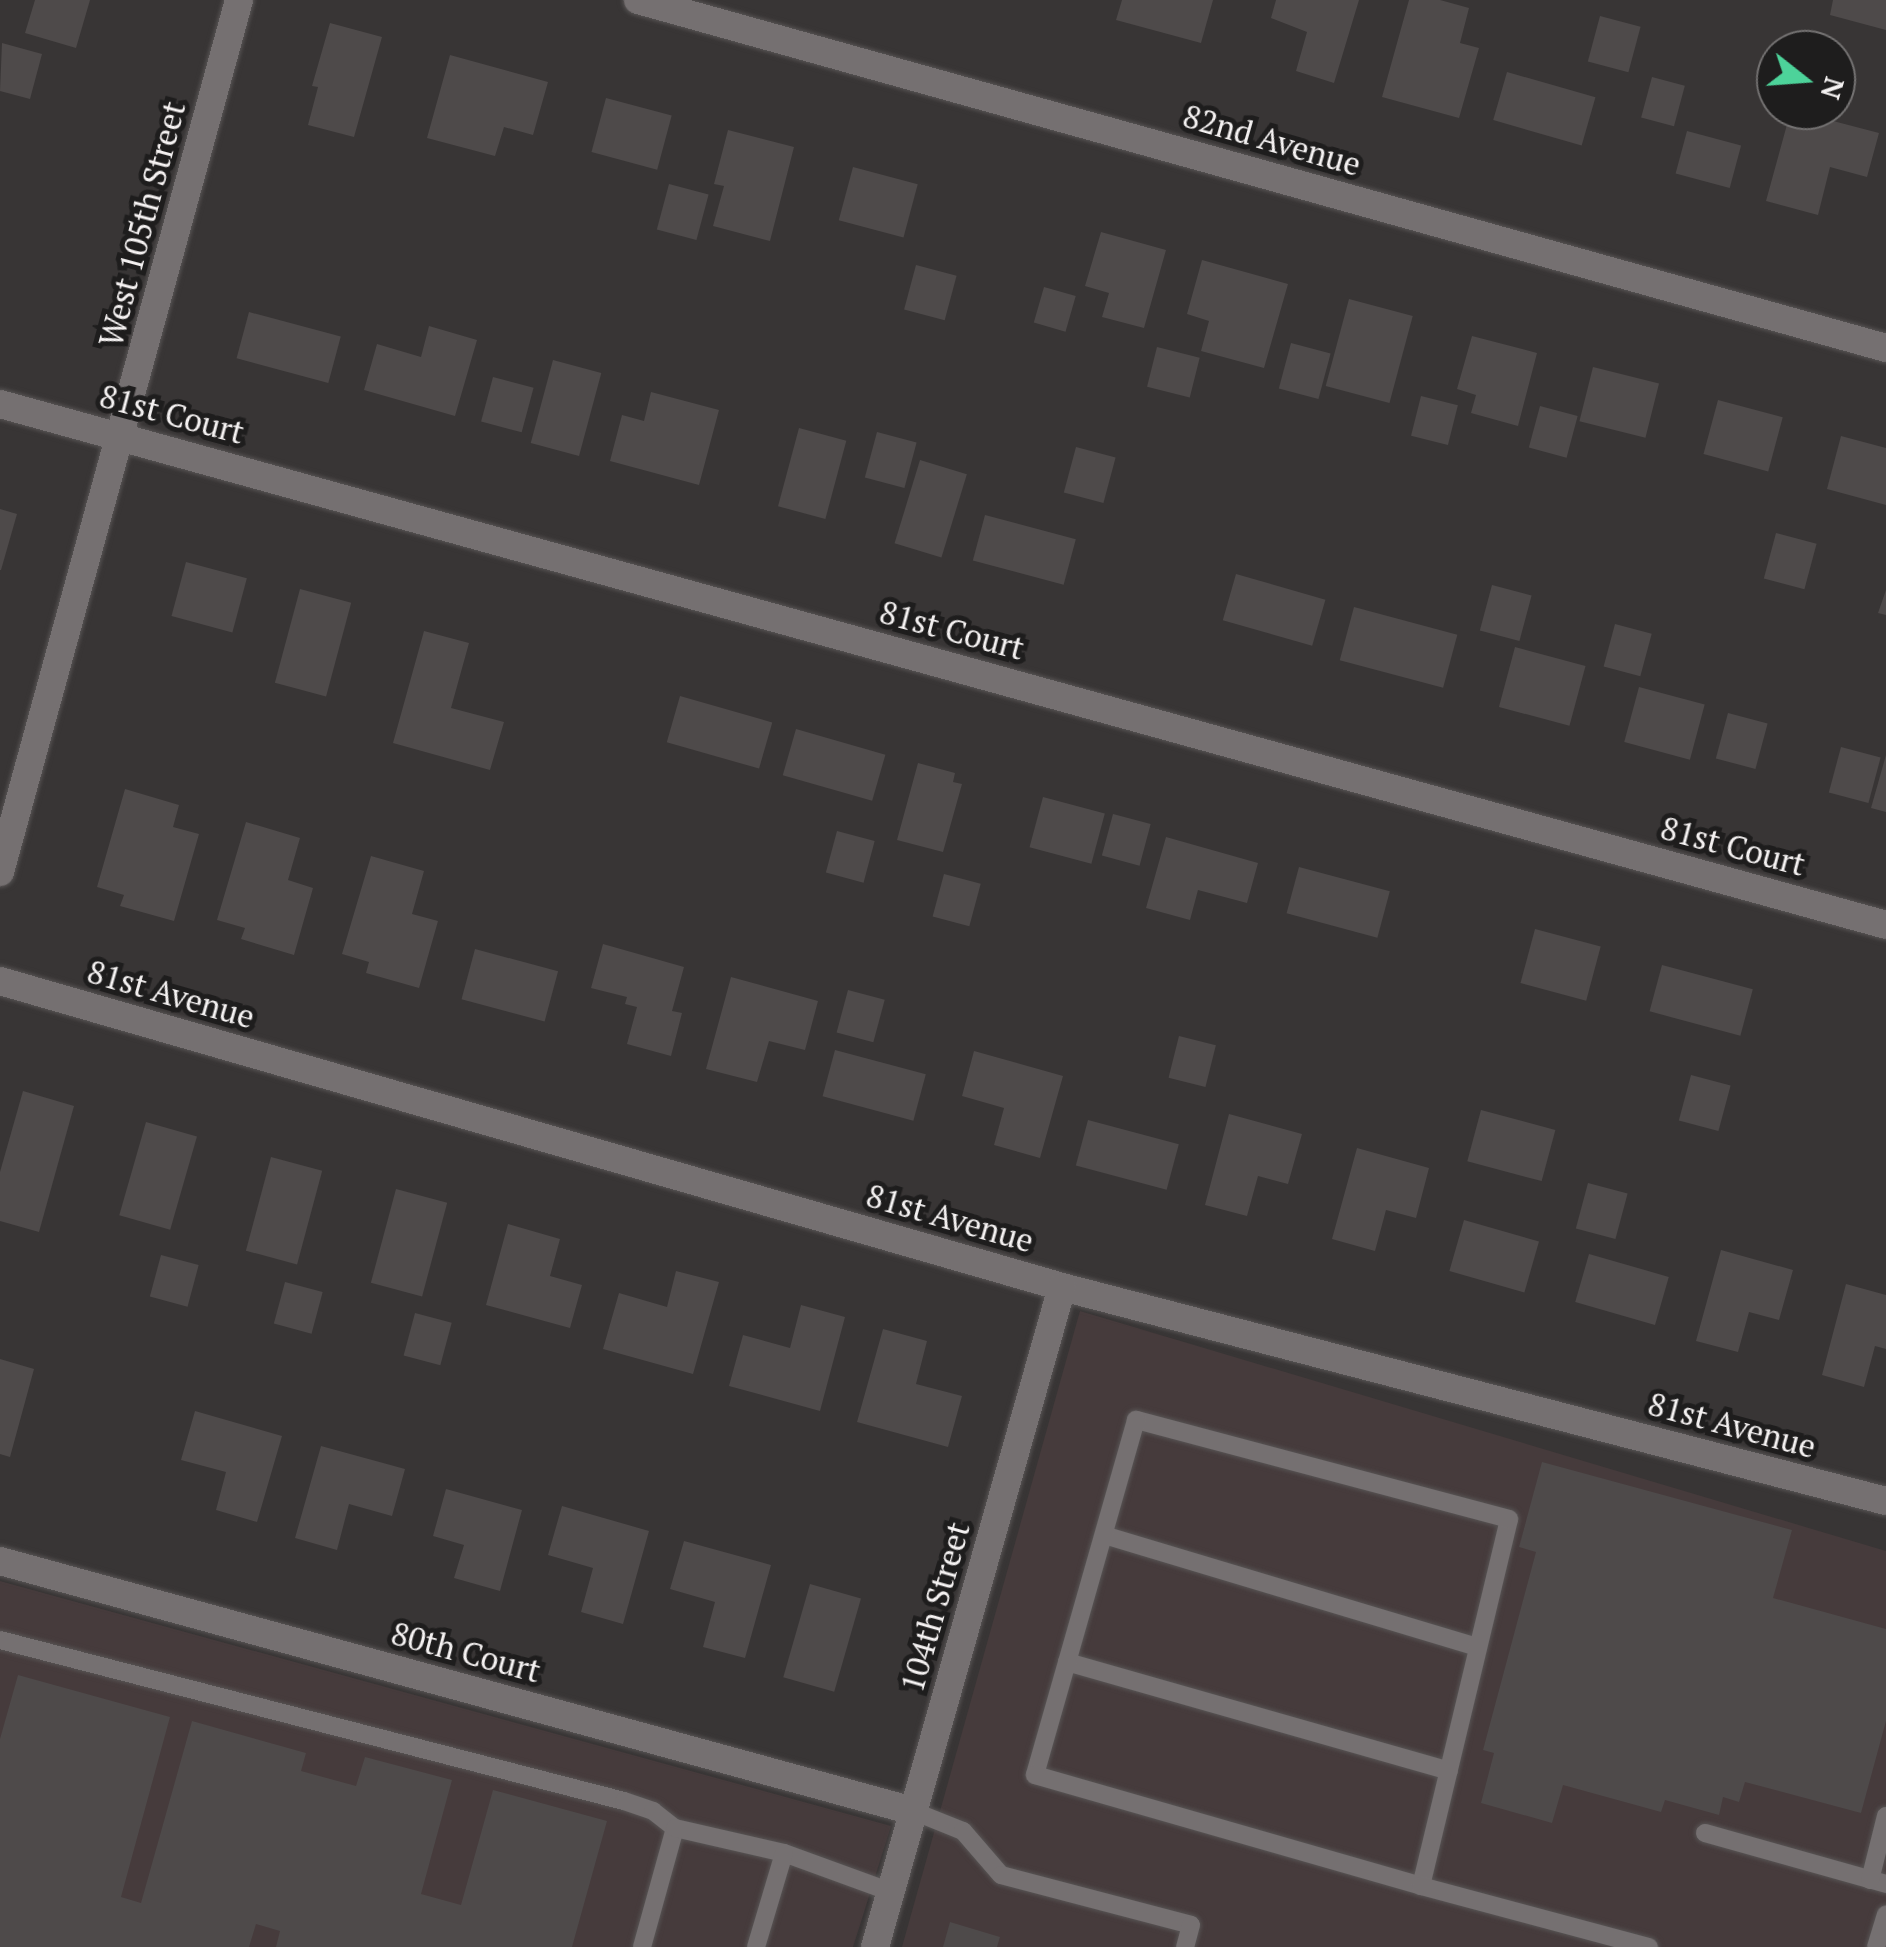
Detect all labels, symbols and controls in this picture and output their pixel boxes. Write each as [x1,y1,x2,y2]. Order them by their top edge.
north arrow [1756,30,1856,130]
text: N [1812,73,1854,104]
street label: 82nd Avenue [1179,96,1365,184]
street label: West 105th Street [91,97,193,351]
street label: 81st Court [96,376,248,452]
street label: 81st Court [876,592,1028,668]
street label: 81st Court [1657,808,1809,884]
street label: 81st Avenue [83,952,259,1036]
street label: 81st Avenue [862,1176,1038,1260]
street label: 81st Avenue [1644,1384,1820,1466]
street label: 104th Street [892,1518,978,1696]
street label: 80th Court [387,1614,545,1690]

